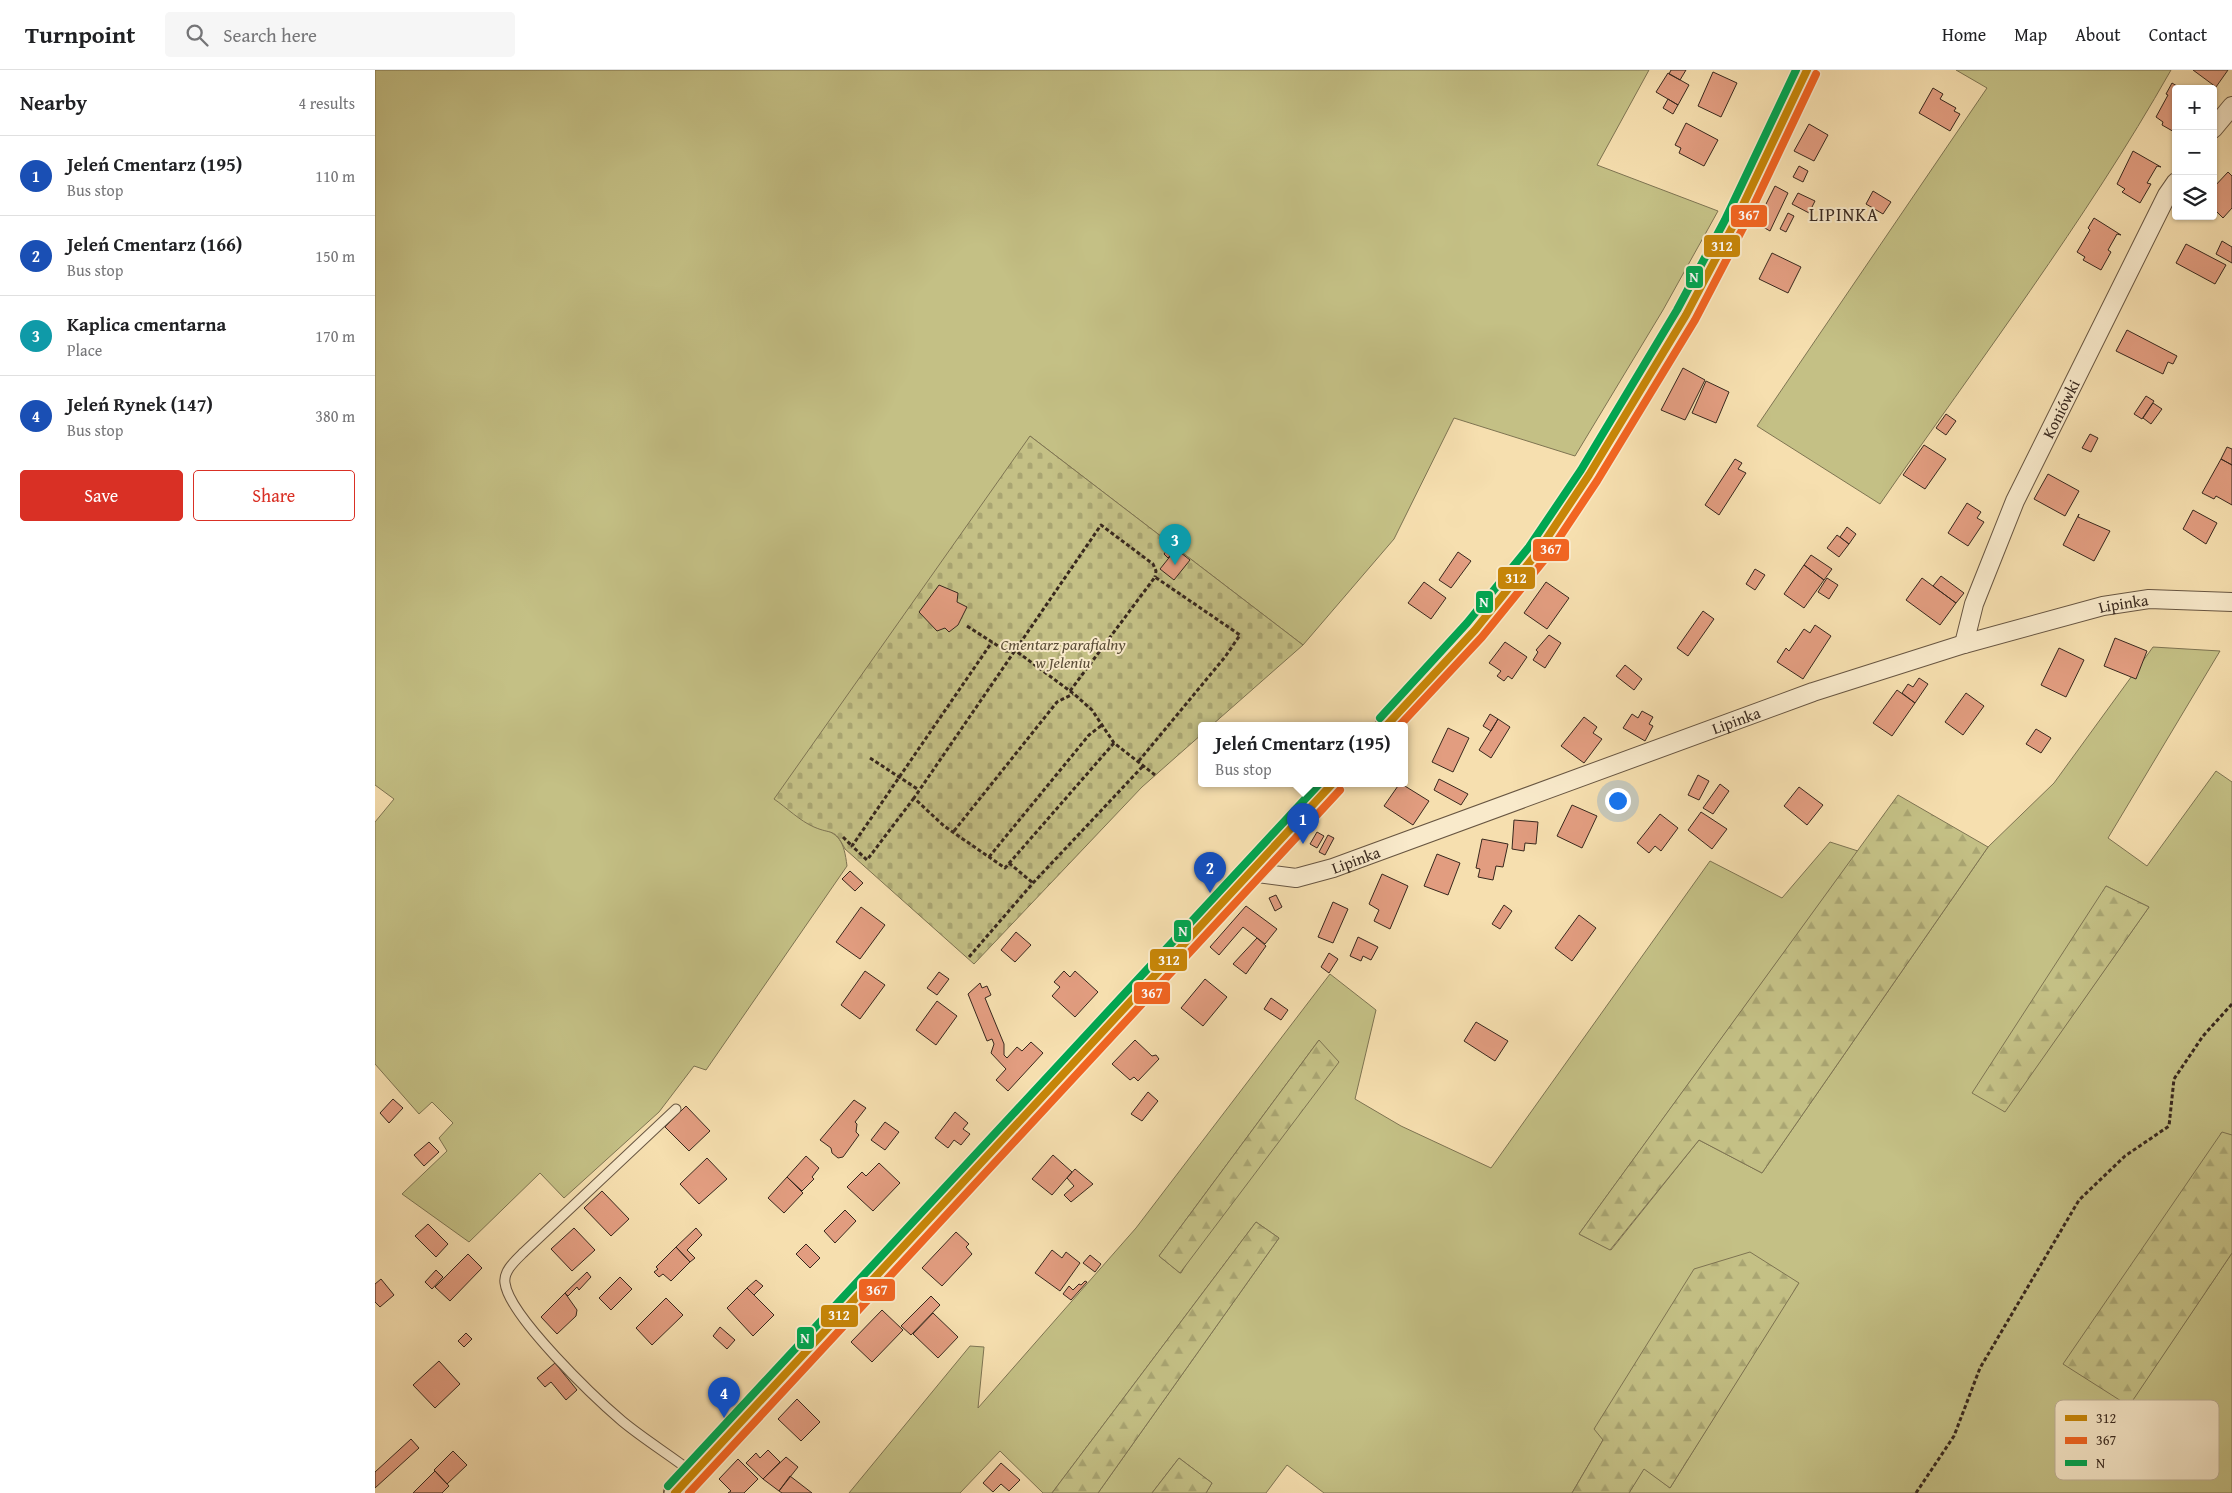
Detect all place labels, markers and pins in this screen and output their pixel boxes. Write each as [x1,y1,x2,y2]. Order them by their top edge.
pin: 3 [1159,524,1191,565]
pin: 1 [1287,803,1319,844]
pin: 2 [1194,852,1226,893]
pin: 4 [708,1377,740,1418]

